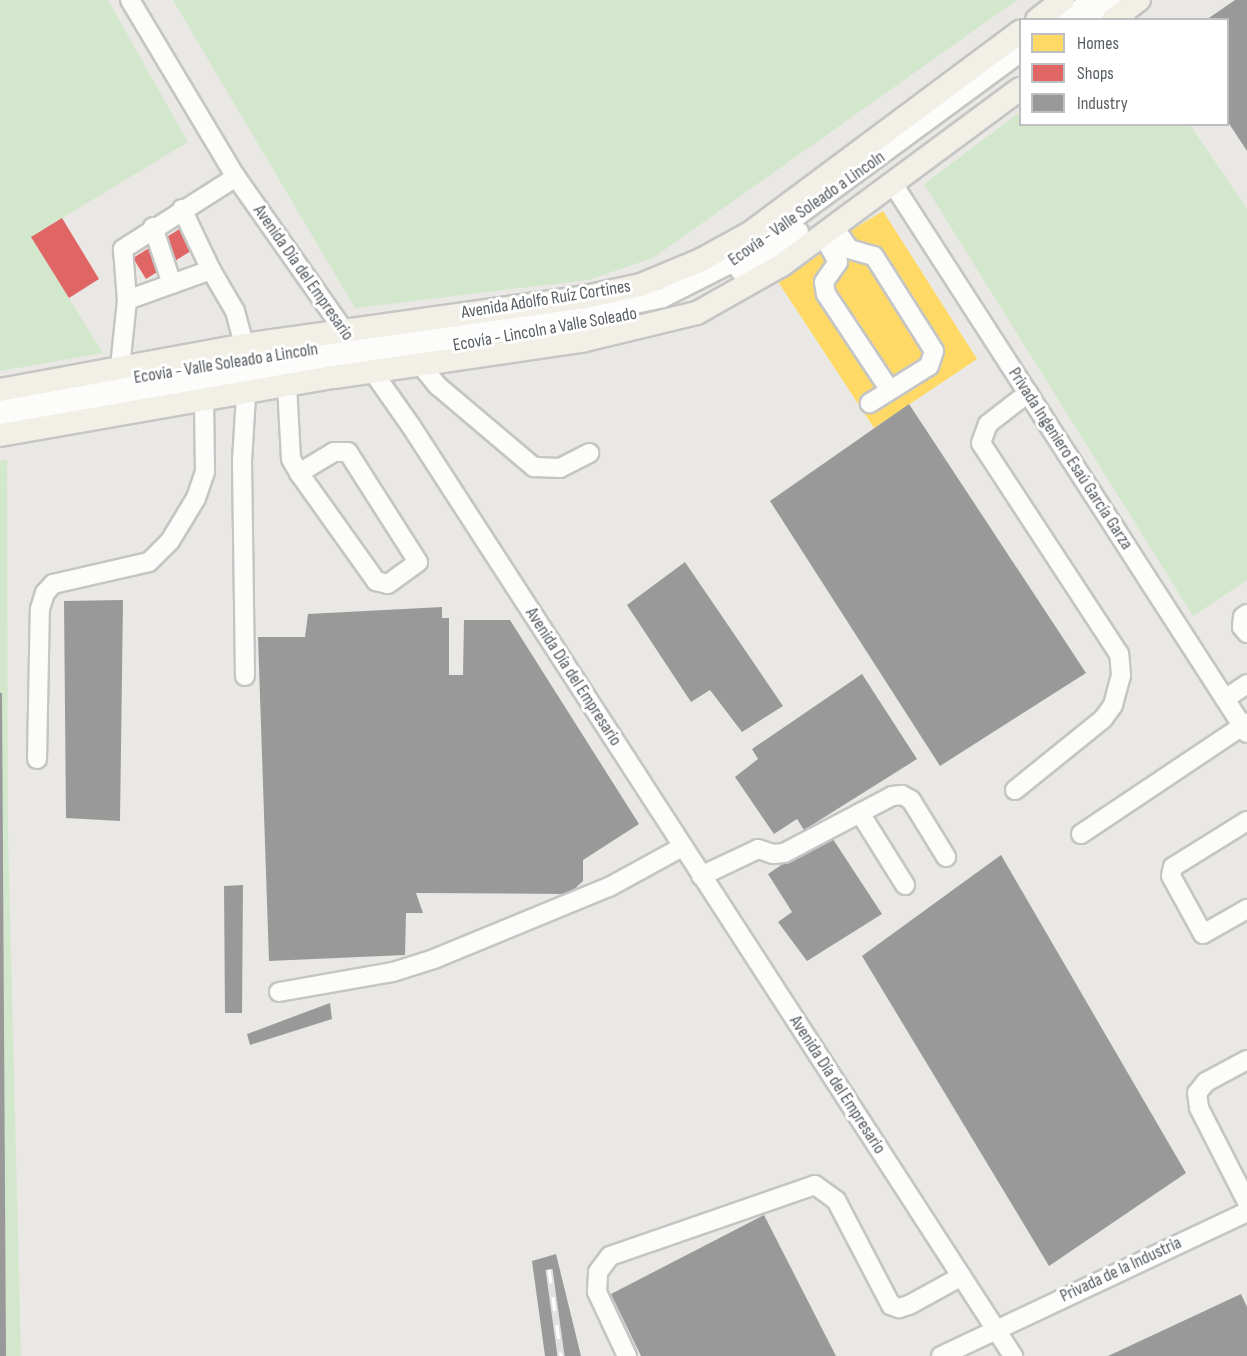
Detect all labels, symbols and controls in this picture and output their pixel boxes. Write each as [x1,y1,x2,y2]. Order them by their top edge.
legend [1019,18,1229,126]
text: Homes [1077,33,1119,54]
text: Shops [1077,63,1114,84]
text: Industry [1077,93,1128,114]
street label: Ecovía - Valle Soleado a Lincoln [725,147,889,271]
street label: Avenida Día del Empresario [248,201,358,345]
street label: Avenida Adolfo Ruíz Cortines [460,276,632,324]
street label: Ecovía - Lincoln a Valle Soleado [451,303,639,357]
street label: Ecovía - Valle Soleado a Lincoln [132,339,320,389]
street label: Privada Ingeniero Esaú García Garza [1003,364,1137,554]
street label: Avenida Día del Empresario [520,604,626,750]
street label: Avenida Día del Empresario [784,1012,890,1158]
street label: Privada de la Industria [1057,1232,1185,1308]

